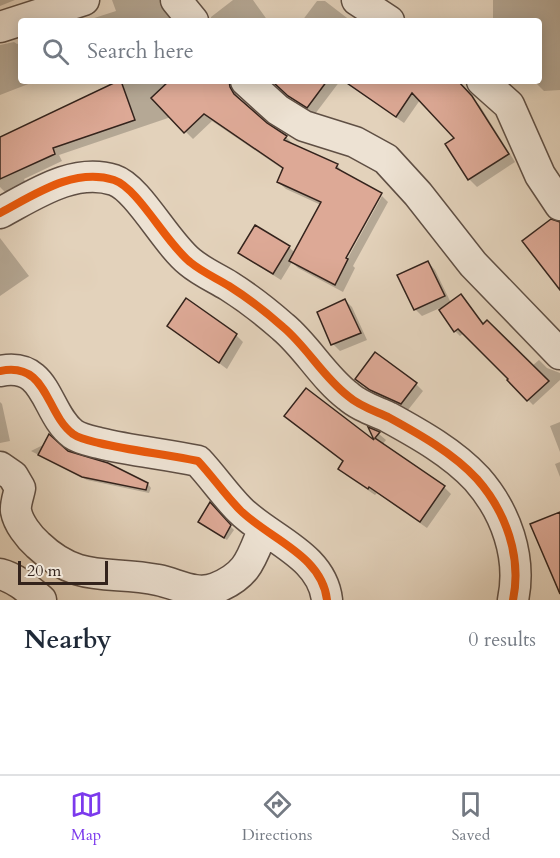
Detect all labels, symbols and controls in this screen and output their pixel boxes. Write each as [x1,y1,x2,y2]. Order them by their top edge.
search box [18,18,542,84]
icon: search [39,35,72,68]
text: Search here [87,36,194,66]
scale bar [18,558,108,586]
text: 20 m [27,560,61,582]
text: Nearby [24,622,112,657]
text: 0 results [468,626,536,653]
tab: Map [70,788,103,846]
tab: Directions [242,788,312,846]
tab: Saved [452,788,490,846]

